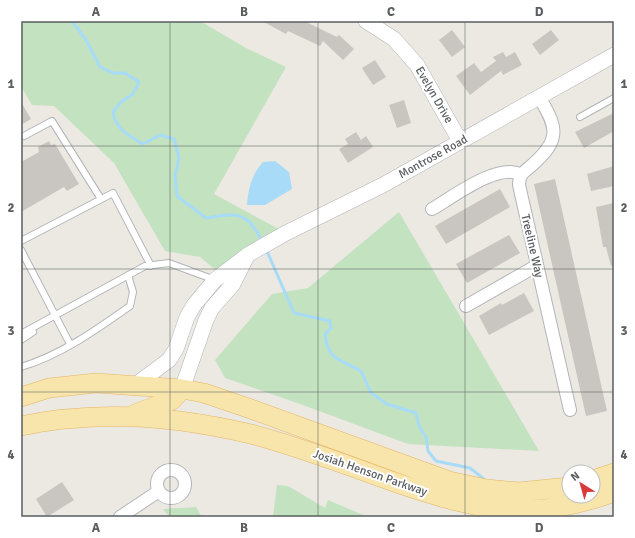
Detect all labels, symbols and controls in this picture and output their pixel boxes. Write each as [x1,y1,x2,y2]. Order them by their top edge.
text: A [92,4,101,20]
text: B [240,4,248,20]
text: C [387,4,395,20]
text: D [535,4,544,20]
street label: Evelyn Drive [412,64,456,126]
text: 1 [7,76,15,92]
text: 1 [620,76,628,92]
street label: Montrose Road [396,132,470,182]
text: 2 [7,200,15,216]
text: 2 [620,200,628,216]
street label: Treeline Way [517,213,547,280]
text: 3 [7,323,15,339]
text: 3 [620,323,628,339]
street label: Josiah Henson Parkway [311,446,429,500]
text: 4 [7,447,15,463]
text: 4 [620,447,628,463]
north arrow [561,464,601,504]
text: N [568,469,582,484]
text: A [92,520,101,536]
text: B [240,520,248,536]
text: C [387,520,395,536]
text: D [535,520,544,536]

